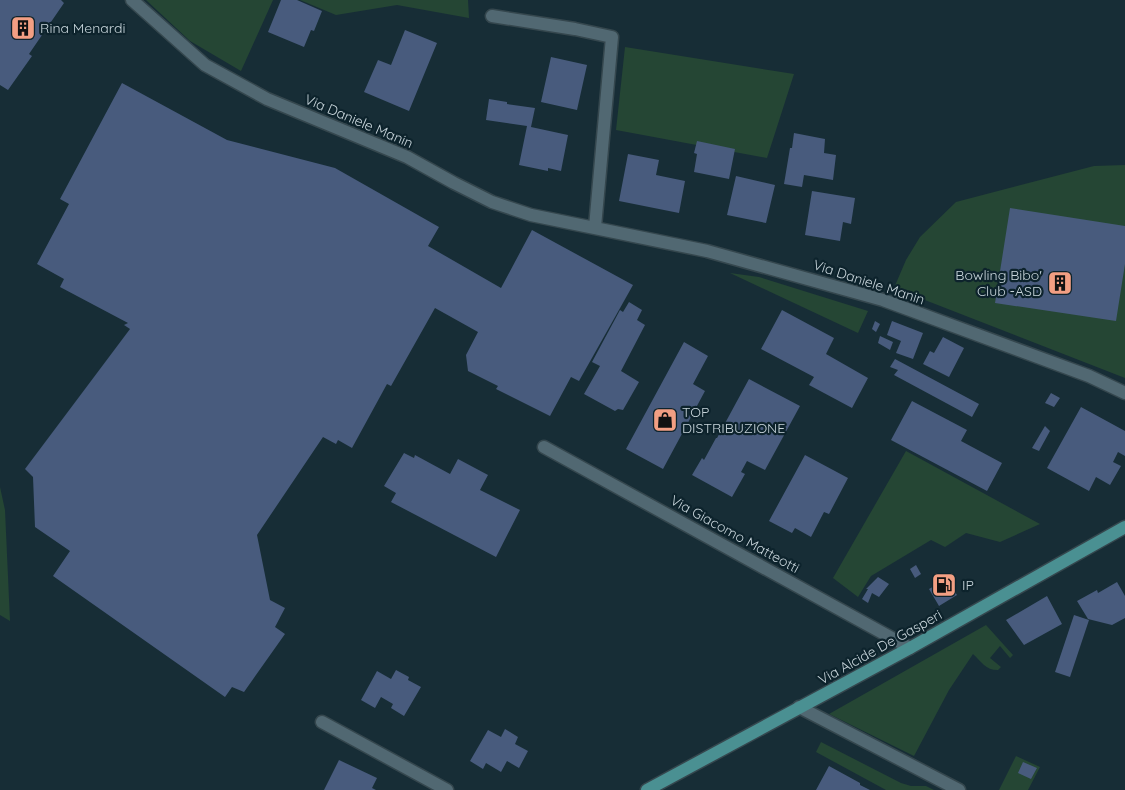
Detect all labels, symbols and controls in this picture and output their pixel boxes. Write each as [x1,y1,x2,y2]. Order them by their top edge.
building icon: Rina Menardi [10,15,36,41]
place label: Rina Menardi [40,19,125,37]
street label: Via Daniele Manin [302,90,416,152]
street label: Via Daniele Manin [811,255,927,309]
place label: Bowling Bibo' Club -ASD [955,266,1042,300]
building icon: Bowling Bibo' Club -ASD [1047,270,1073,296]
place label: TOP DISTRIBUZIONE [682,403,785,437]
shop icon: TOP DISTRIBUZIONE [652,407,678,433]
street label: Via Giacomo Matteotti [667,491,803,577]
fuel station icon: IP [931,572,957,598]
place label: IP [962,576,974,594]
street label: Via Alcide De Gasperi [815,605,945,689]

